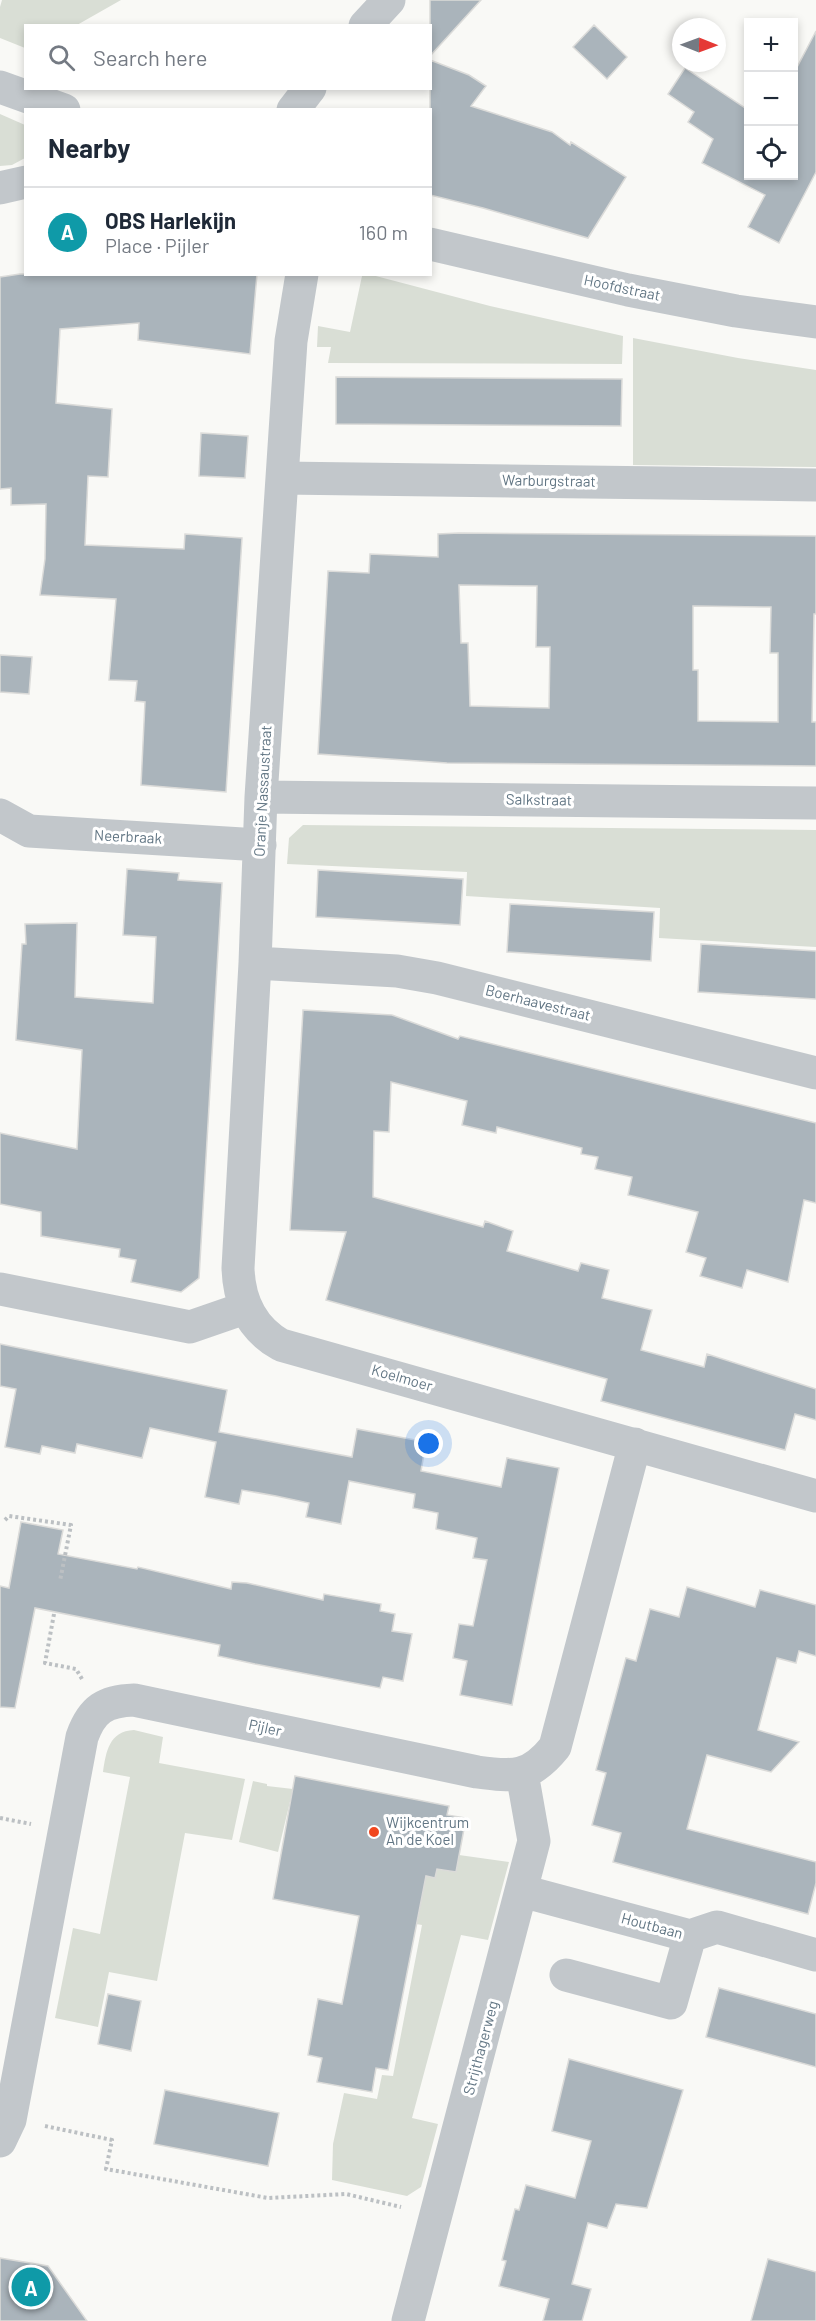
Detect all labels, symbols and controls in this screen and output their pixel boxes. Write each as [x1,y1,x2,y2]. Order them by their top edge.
north arrow [672,18,726,72]
map controls [744,18,798,180]
button: + [744,18,798,72]
search box [24,24,432,90]
icon: search [45,41,78,74]
text: Search here [93,44,207,70]
button: − [744,72,798,126]
button: locate [744,126,798,180]
text: Nearby [48,132,130,163]
text: OBS Harlekijn [105,207,236,233]
text: A [61,220,74,244]
text: 160 m [359,220,408,244]
text: Place · Pijler [105,233,209,257]
street label: Hoofdstraat [582,270,662,304]
street label: Warburgstraat [502,470,596,490]
street label: Oranje Nassaustraat [250,725,274,857]
street label: Salkstraat [506,789,572,809]
street label: Neerbraak [94,825,163,847]
street label: Boerhaavestraat [484,980,593,1024]
street label: Koelmoer [370,1360,435,1394]
your location [414,1429,443,1458]
street label: Pijler [247,1715,284,1739]
place label: Wijkcentrum An de Koel [386,1813,469,1848]
marker: Wijkcentrum An de Koel [367,1825,381,1839]
street label: Houtbaan [619,1908,685,1942]
street label: Strijthagerweg [459,1999,501,2097]
pin: A [12,2264,51,2310]

